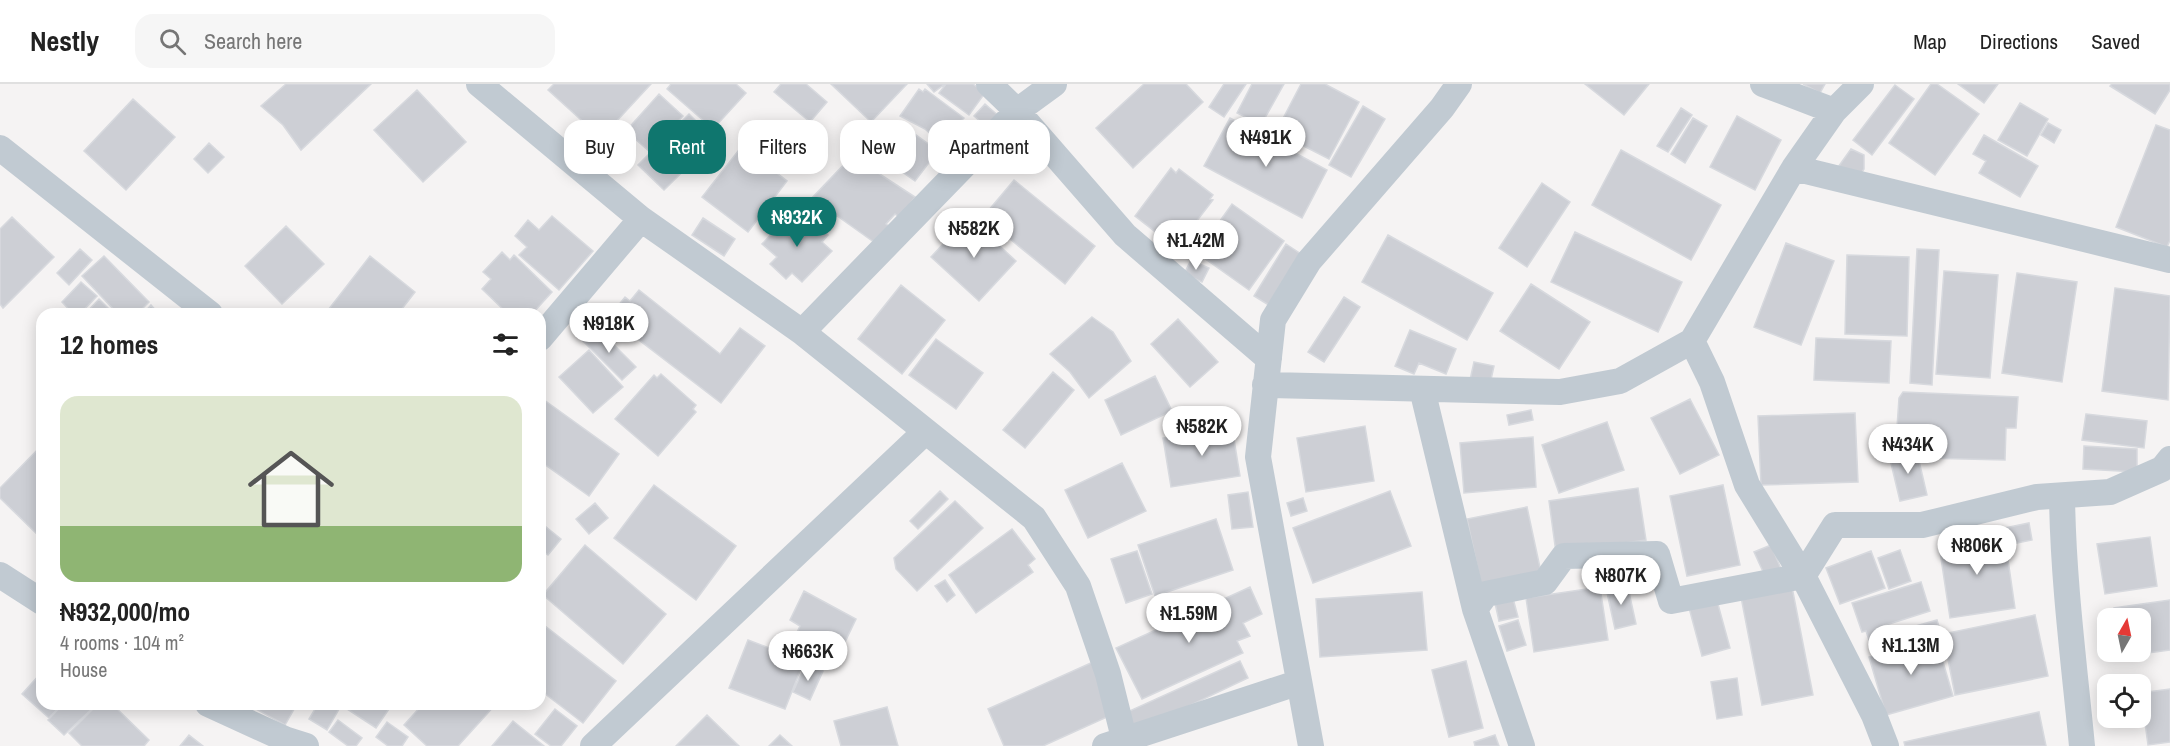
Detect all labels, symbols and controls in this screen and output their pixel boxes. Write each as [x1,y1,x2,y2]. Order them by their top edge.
search box [135,14,555,68]
text: Nestly [30,22,99,60]
icon: search [156,25,189,58]
text: Search here [204,26,302,56]
text: Map [1913,27,1947,56]
text: Directions [1980,27,2058,56]
text: Saved [2091,27,2140,56]
pin: ₦491K [1224,117,1308,168]
chip: Buy [564,120,636,174]
chip: Rent [648,120,726,174]
chip: Filters [738,120,828,174]
chip: New [840,120,916,174]
chip: Apartment [928,120,1050,174]
text: ₦491K [1240,123,1292,150]
pin: ₦932K [755,197,839,248]
text: ₦932K [771,203,823,230]
pin: ₦582K [932,208,1016,259]
text: ₦582K [948,214,1000,241]
pin: ₦1.42M [1147,220,1245,271]
text: ₦1.42M [1167,226,1225,253]
pin: ₦918K [567,303,651,354]
text: ₦918K [583,309,635,336]
text: 12 homes [60,327,158,362]
icon: filters [489,328,522,361]
pin: ₦582K [1160,406,1244,457]
text: ₦582K [1176,412,1228,439]
pin: ₦434K [1866,424,1950,475]
text: ₦434K [1882,430,1934,457]
icon: home [237,435,345,543]
pin: ₦806K [1935,525,2019,576]
text: ₦806K [1951,531,2003,558]
pin: ₦807K [1579,555,1663,606]
text: ₦807K [1595,561,1647,588]
pin: ₦1.59M [1140,593,1238,644]
text: ₦932,000/mo [60,594,190,629]
text: ₦1.59M [1160,599,1218,626]
north arrow [2097,608,2151,662]
map controls [2097,608,2151,728]
pin: ₦1.13M [1862,625,1960,676]
text: 4 rooms · 104 m² [60,629,184,656]
pin: ₦663K [766,631,850,682]
text: ₦1.13M [1882,631,1940,658]
text: ₦663K [782,637,834,664]
text: House [60,656,107,683]
button: locate [2097,674,2151,728]

